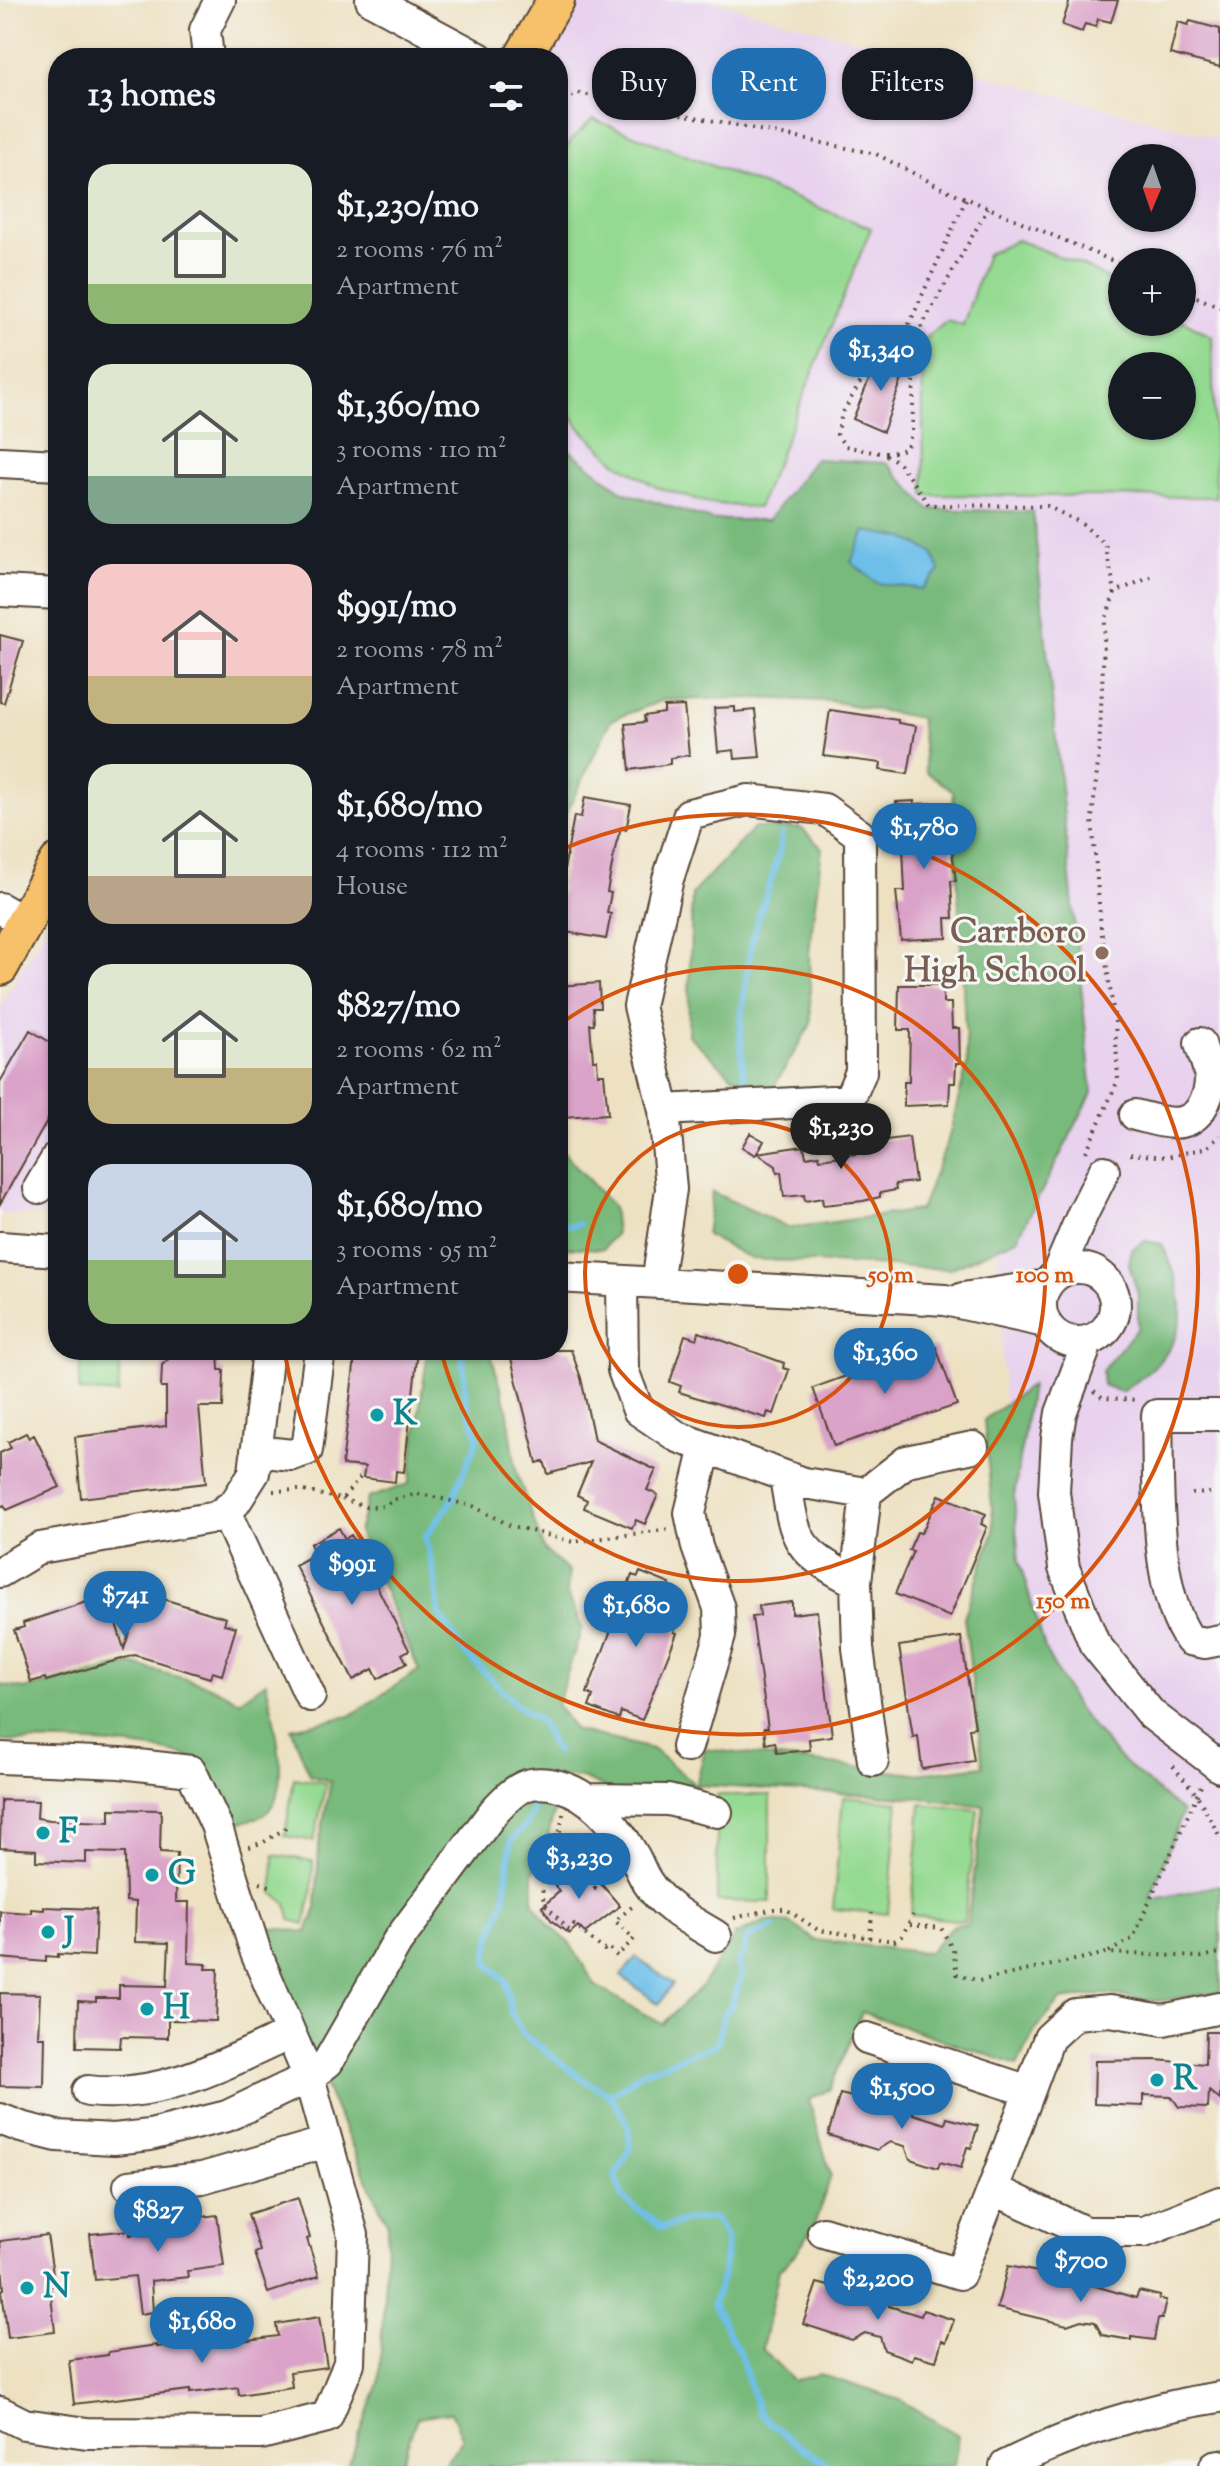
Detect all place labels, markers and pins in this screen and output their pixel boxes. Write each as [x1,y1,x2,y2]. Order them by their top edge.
pin: $1,340 [816,325,946,393]
pin: $1,780 [859,803,989,871]
place label: Carrboro High School [904,909,1087,997]
marker: Carrboro High School [1093,944,1111,962]
pin: $1,230 [776,1103,906,1171]
centre of rings [724,1260,752,1288]
pin: $1,360 [820,1328,950,1396]
place label: K [393,1391,418,1440]
marker: K [368,1406,386,1424]
pin: $991 [305,1539,399,1607]
pin: $741 [78,1571,172,1639]
pin: $1,680 [571,1581,701,1649]
place label: F [59,1809,78,1858]
marker: F [34,1824,52,1842]
pin: $3,230 [514,1833,644,1901]
place label: G [168,1851,196,1900]
marker: G [143,1866,161,1884]
place label: J [61,1908,74,1957]
marker: J [39,1923,57,1941]
place label: H [163,1985,190,2034]
marker: H [138,2000,156,2018]
place label: R [1173,2056,1198,2105]
pin: $1,500 [837,2063,967,2131]
marker: R [1148,2071,1166,2089]
pin: $827 [111,2186,205,2254]
pin: $700 [1034,2236,1128,2304]
pin: $2,200 [813,2254,943,2322]
place label: N [43,2264,70,2313]
marker: N [18,2279,36,2297]
pin: $1,680 [137,2297,267,2365]

